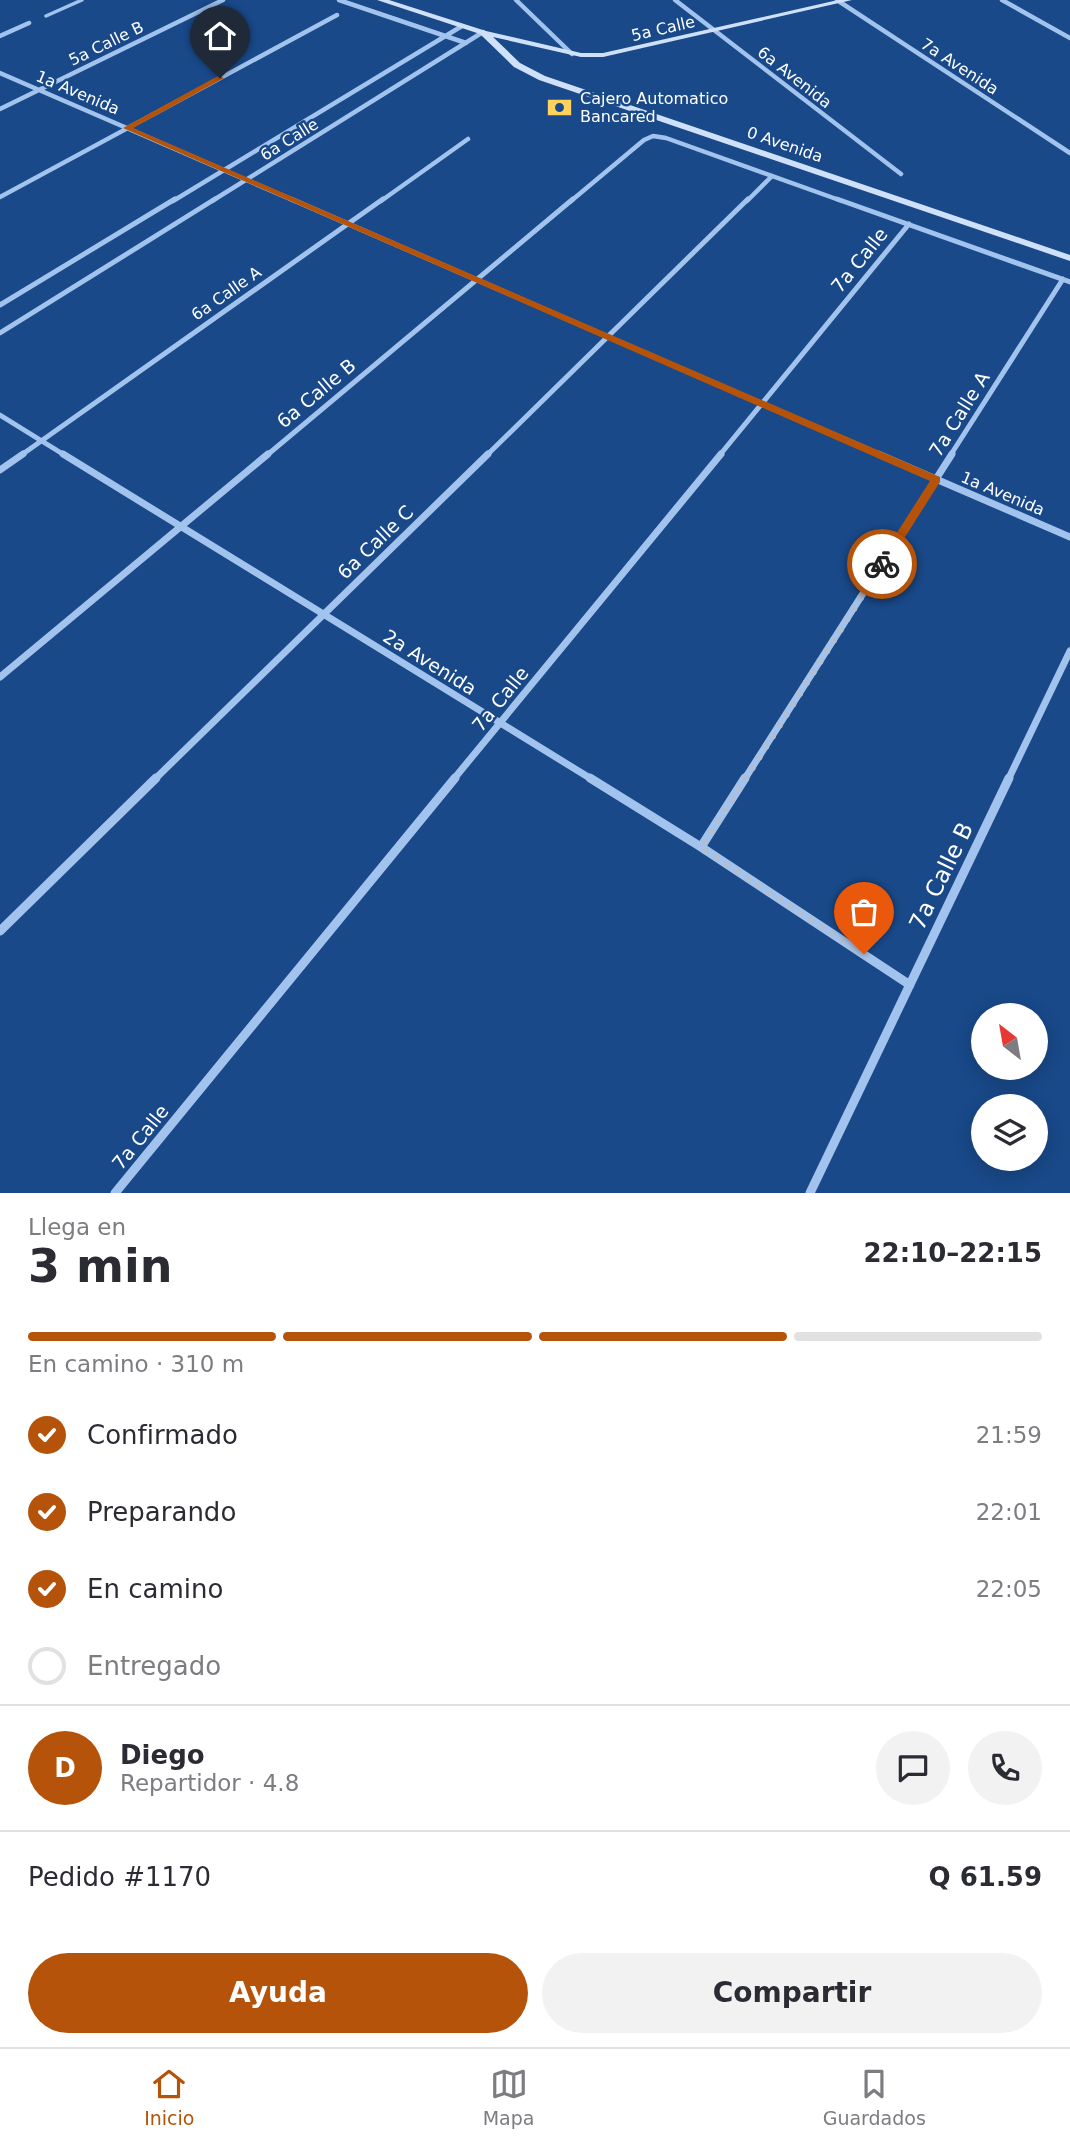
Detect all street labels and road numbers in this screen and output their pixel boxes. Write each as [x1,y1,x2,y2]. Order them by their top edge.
street label: 5a Calle [629,12,697,45]
street label: 5a Calle B [66,17,147,70]
street label: 7a Avenida [917,34,1002,99]
street label: 6a Avenida [754,43,836,112]
street label: 1a Avenida [33,66,122,119]
street label: 6a Calle [257,114,322,165]
street label: 0 Avenida [744,123,825,166]
street label: 7a Calle [826,223,892,297]
street label: 6a Calle A [188,262,265,324]
street label: 6a Calle B [272,354,360,432]
street label: 7a Calle A [924,367,994,461]
street label: 1a Avenida [958,467,1047,520]
street label: 6a Calle C [333,501,417,583]
street label: 2a Avenida [379,625,481,699]
street label: 7a Calle [467,662,533,736]
street label: 7a Calle B [904,818,978,934]
street label: 7a Calle [107,1100,173,1174]

